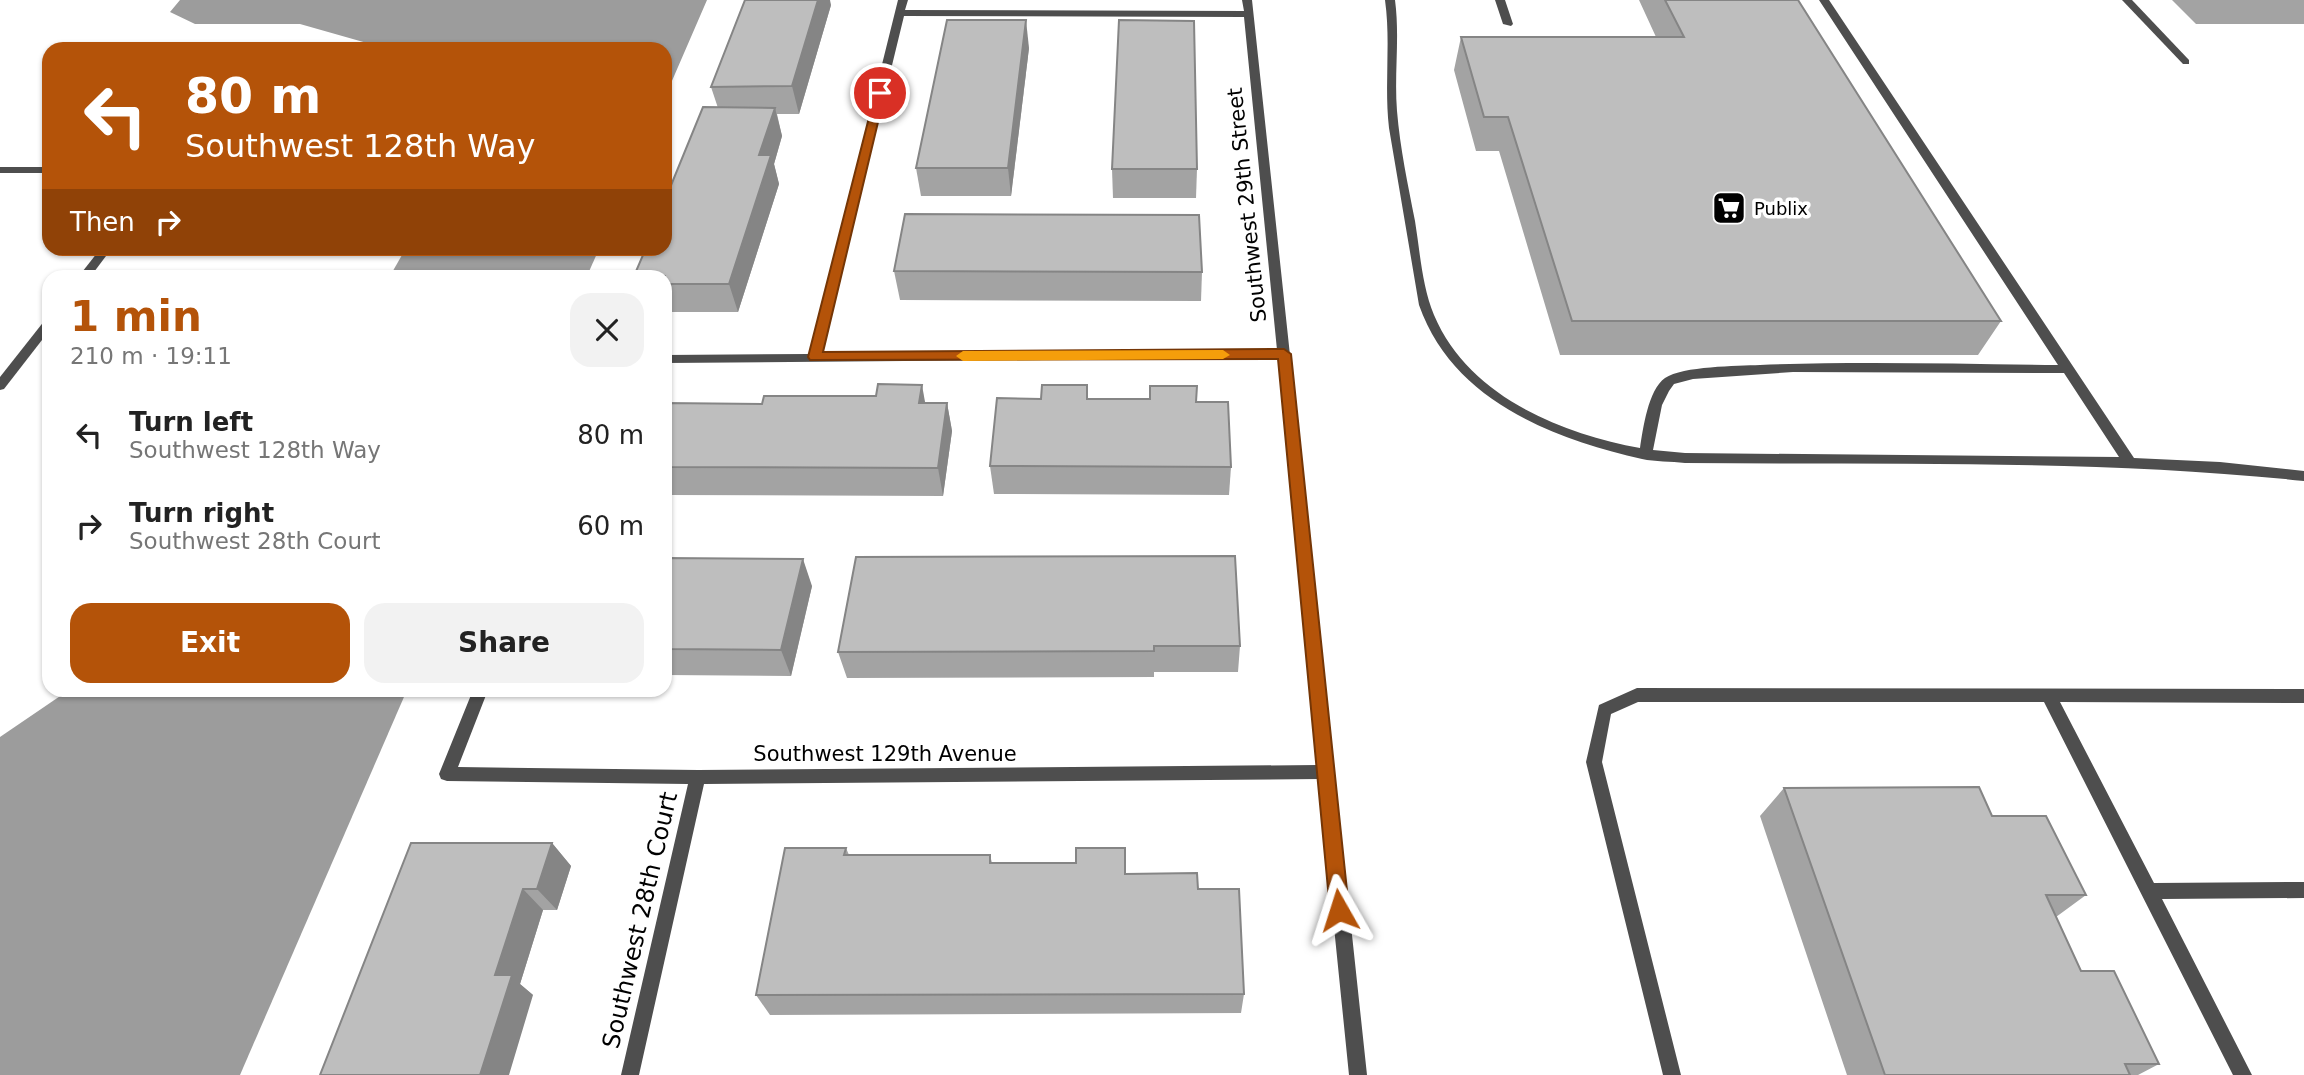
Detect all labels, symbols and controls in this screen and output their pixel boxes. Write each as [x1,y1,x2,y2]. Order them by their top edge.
pin [850,63,910,123]
text: 80 m [185,68,321,125]
icon: left [70,70,161,161]
icon: arrive [861,74,899,112]
street label: Southwest 29th Street [1223,87,1271,323]
text: Southwest 128th Way [185,127,535,165]
supermarket icon: Publix [1710,189,1748,227]
place label: Publix [1754,198,1808,219]
icon: right [149,203,187,241]
text: Then [70,207,135,237]
text: 1 min [70,292,202,341]
button: close [570,293,644,367]
text: 210 m · 19:11 [70,343,232,369]
text: Turn left [129,407,253,437]
icon: left [70,416,108,454]
text: 80 m [577,420,644,450]
text: Southwest 128th Way [129,437,381,463]
text: Turn right [129,498,274,528]
icon: right [70,507,108,545]
text: 60 m [577,511,644,541]
text: Southwest 28th Court [129,528,380,554]
button: Exit [70,603,350,683]
button: Share [364,603,644,683]
street label: Southwest 129th Avenue [753,742,1017,766]
street label: Southwest 28th Court [597,789,683,1051]
position arrow [1302,873,1376,947]

